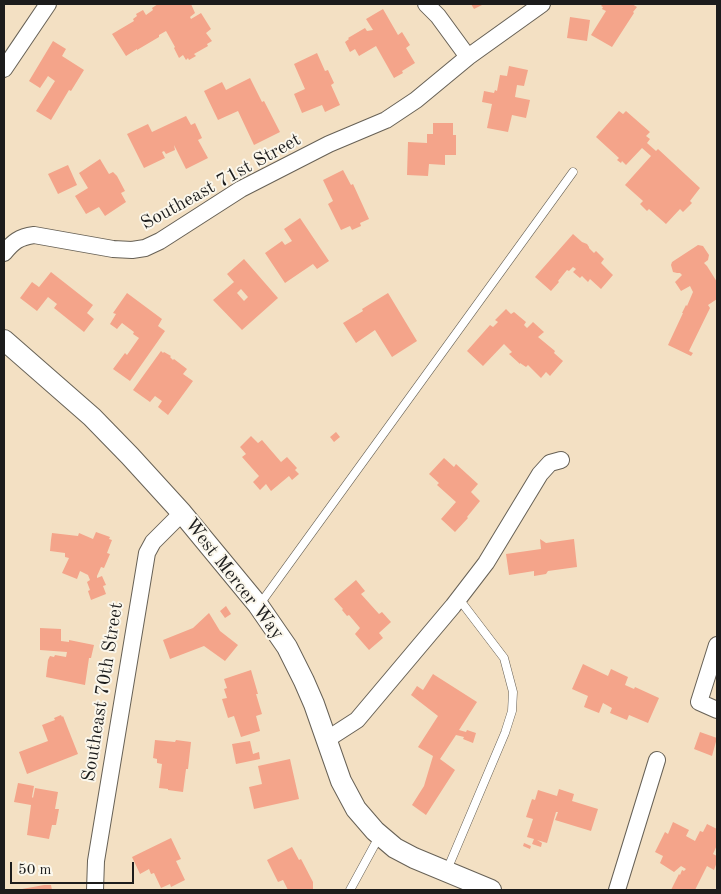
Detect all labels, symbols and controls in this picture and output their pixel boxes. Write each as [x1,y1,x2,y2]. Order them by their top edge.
street label: Southeast 71st Street [137,129,305,235]
street label: West Mercer Way [179,514,289,644]
street label: Southeast 70th Street [78,601,128,783]
scale bar [12,852,136,884]
text: 50 m [18,863,52,878]

